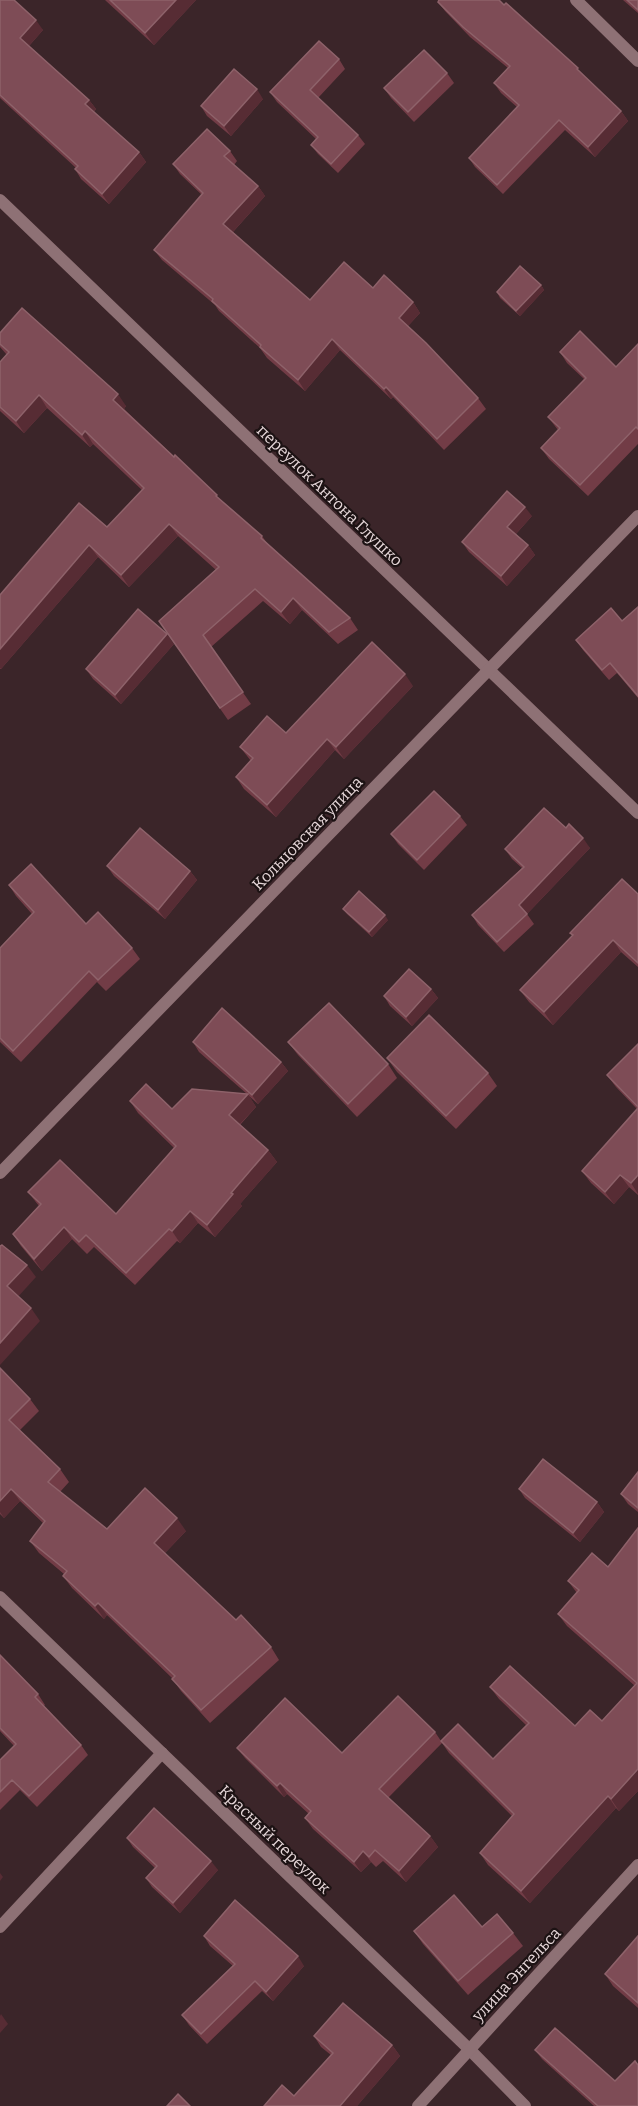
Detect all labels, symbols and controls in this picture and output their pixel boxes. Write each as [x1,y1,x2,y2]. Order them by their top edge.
street label: переулок Антона Глушко [253,421,406,570]
street label: Кольцовская улица [248,772,367,894]
street label: Красный переулок [215,1781,335,1898]
street label: улица Энгельса [467,1923,565,2026]

